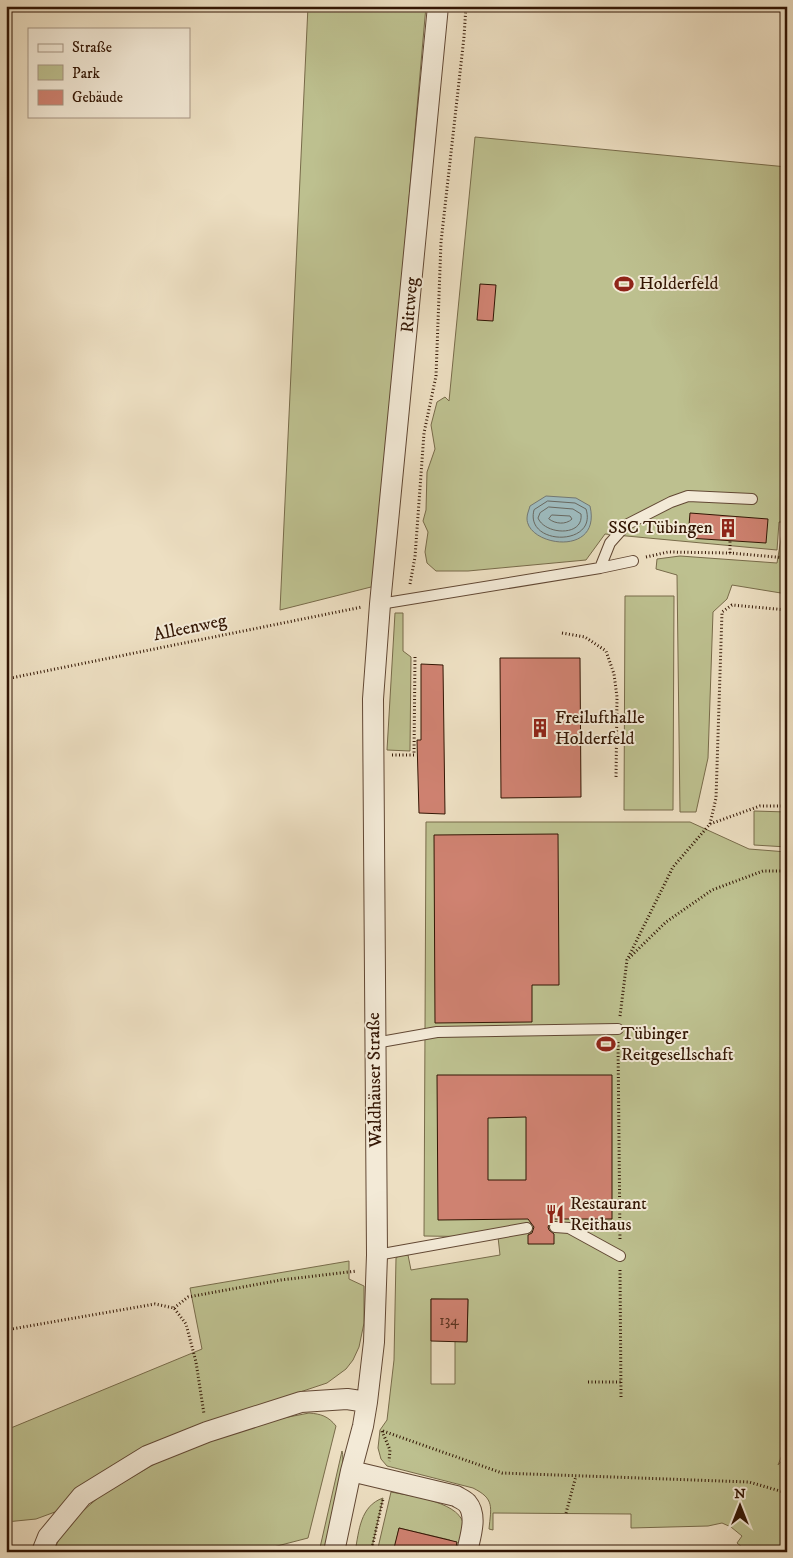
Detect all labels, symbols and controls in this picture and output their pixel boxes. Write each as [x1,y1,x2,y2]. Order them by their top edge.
legend [28,28,190,118]
text: Straße [72,38,112,57]
text: Park [72,64,101,83]
text: Gebäude [72,88,123,107]
sports icon: Holderfeld [613,273,635,295]
place label: Holderfeld [639,273,719,295]
street label: Rittweg [397,276,423,334]
place label: SSC Tübingen [608,517,714,539]
building icon: SSC Tübingen [717,517,739,539]
street label: Alleenweg [151,609,229,646]
place label: Freilufthalle Holderfeld [555,707,645,750]
building icon: Freilufthalle Holderfeld [529,717,551,739]
street label: Waldhäuser Straße [363,1012,387,1149]
place label: Tübinger Reitgesellschaft [621,1023,734,1066]
sports icon: Tübinger Reitgesellschaft [595,1033,617,1055]
place label: Restaurant Reithaus [570,1193,647,1236]
restaurant icon: Restaurant Reithaus [544,1203,566,1225]
house number: 134 [439,1311,459,1330]
north arrow [716,1480,766,1530]
text: N [734,1485,746,1503]

